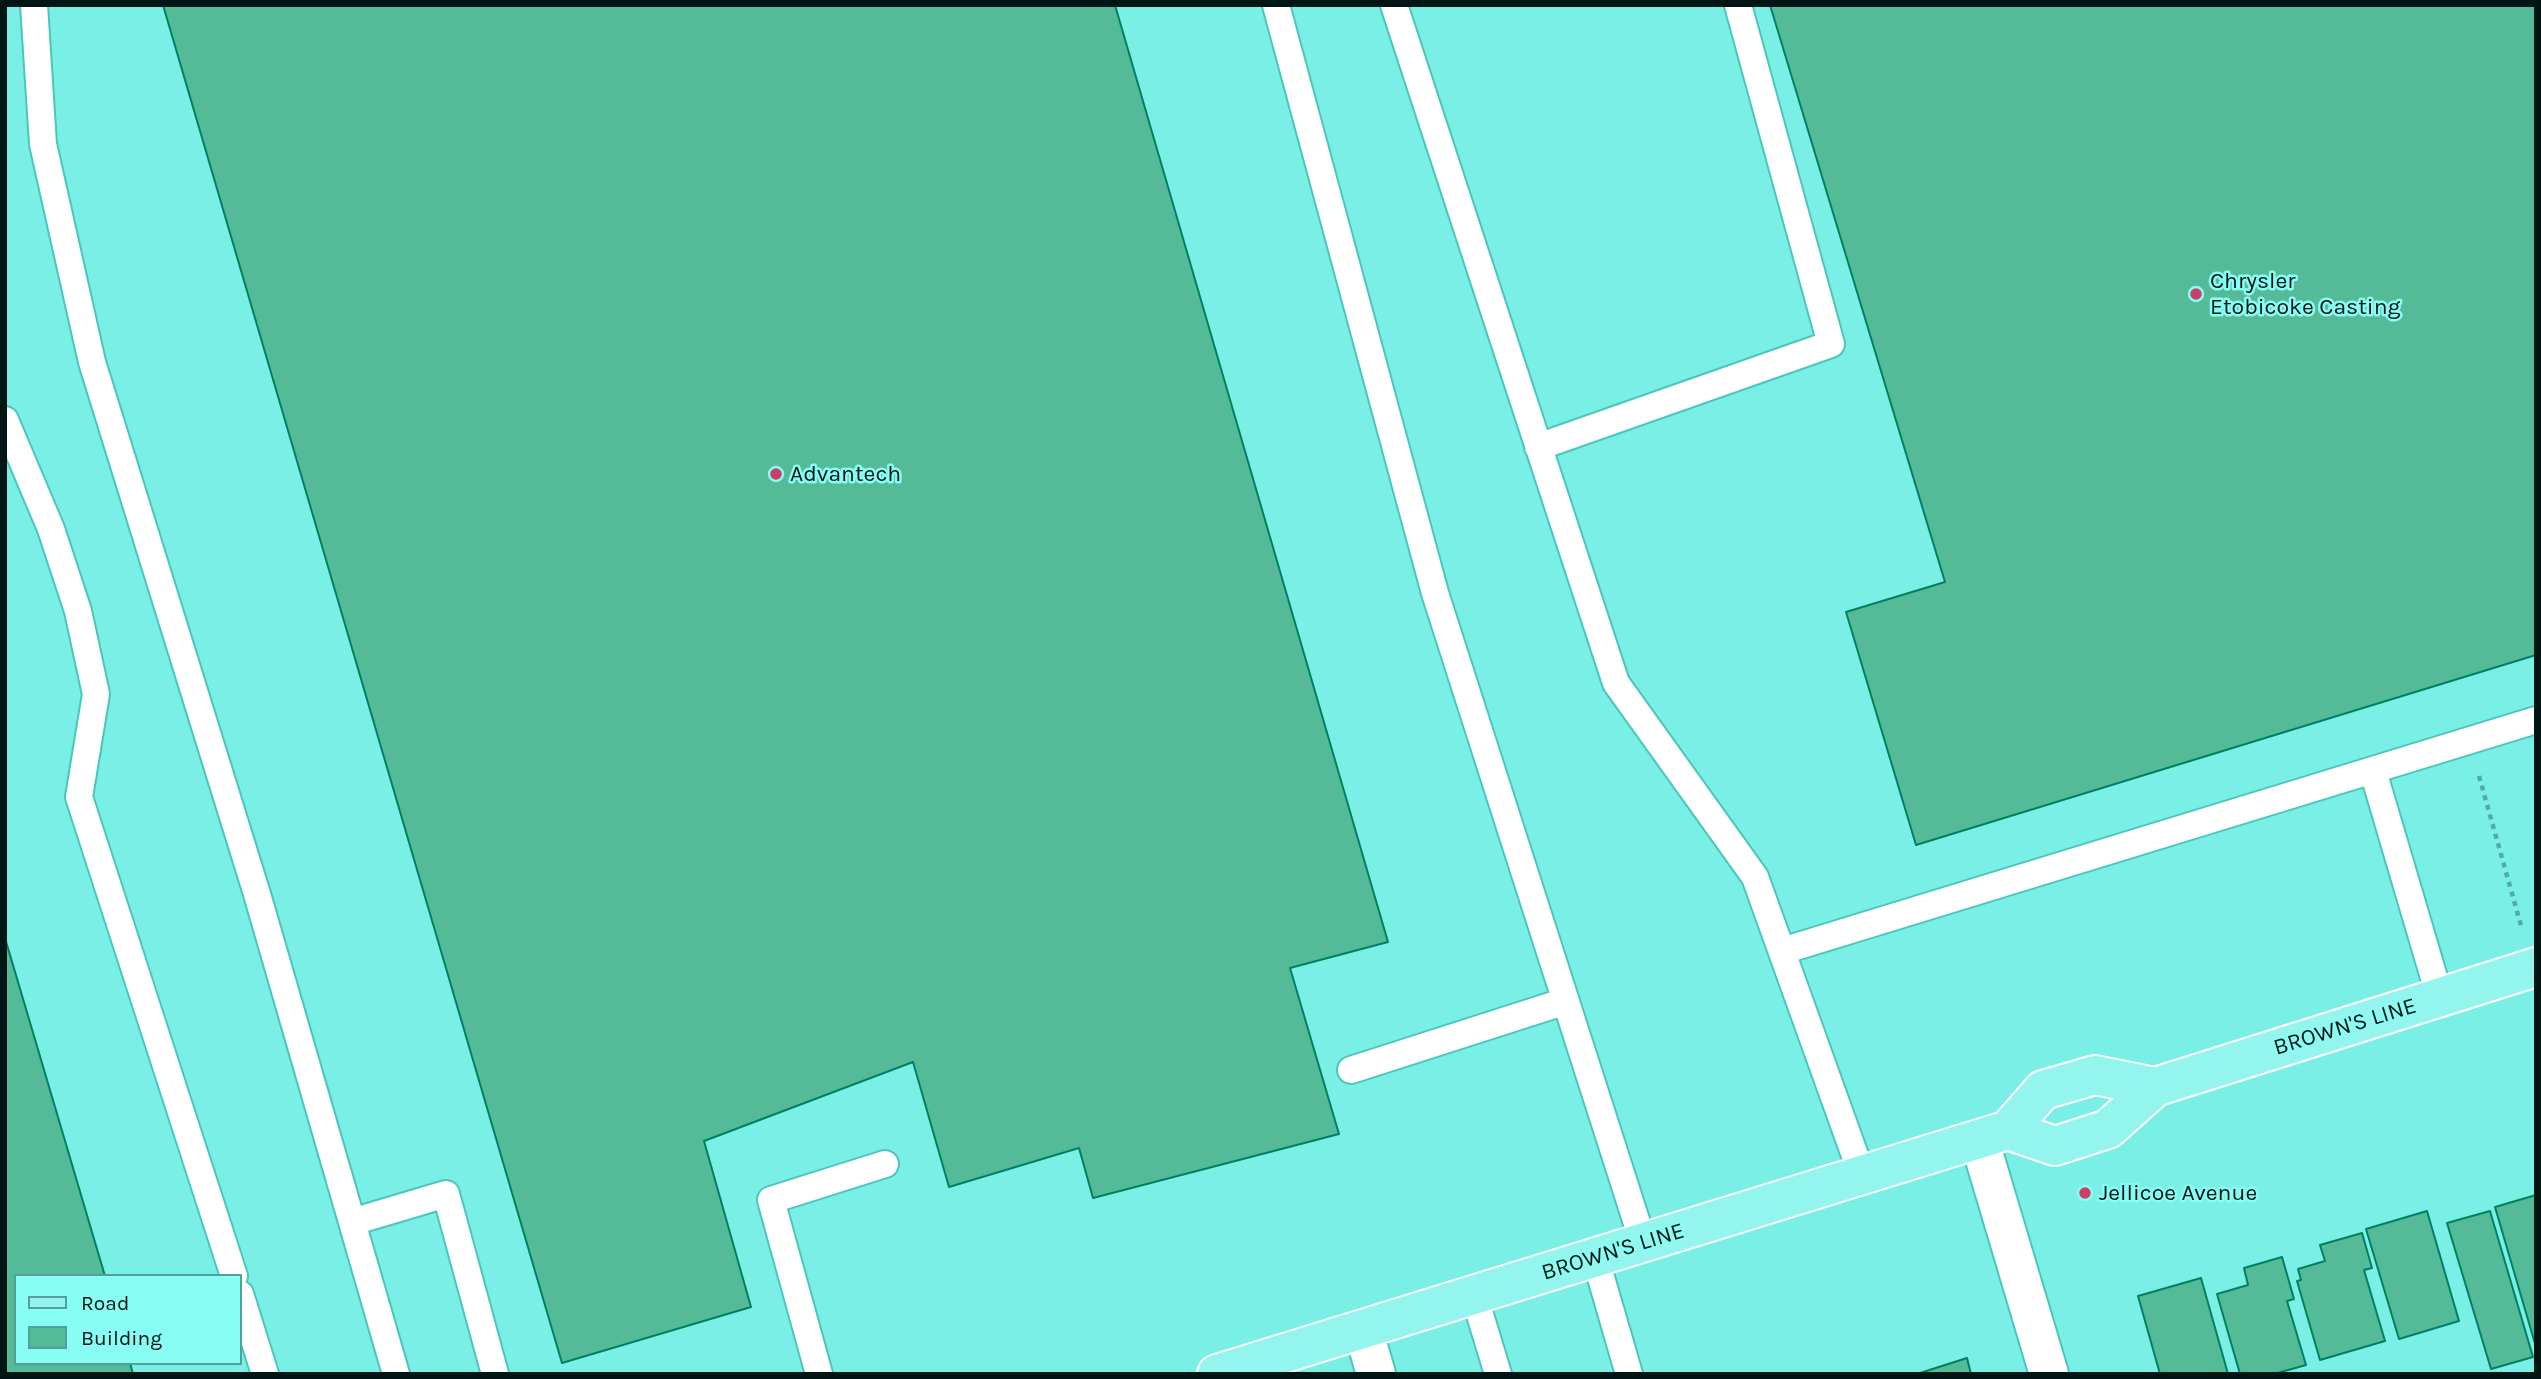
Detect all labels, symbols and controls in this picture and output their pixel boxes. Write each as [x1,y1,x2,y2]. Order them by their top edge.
place label: Chrysler Etobicoke Casting [2210,267,2401,321]
marker: Chrysler Etobicoke Casting [2188,286,2204,302]
place label: Advantech [790,460,901,488]
marker: Advantech [768,466,784,482]
street label: BROWN'S LINE [2270,992,2420,1062]
place label: Jellicoe Avenue [2099,1179,2257,1207]
marker: Jellicoe Avenue [2077,1185,2093,1201]
street label: BROWN'S LINE [1538,1217,1688,1287]
legend [14,1274,242,1365]
text: Road [81,1291,129,1315]
text: Building [81,1326,162,1350]

